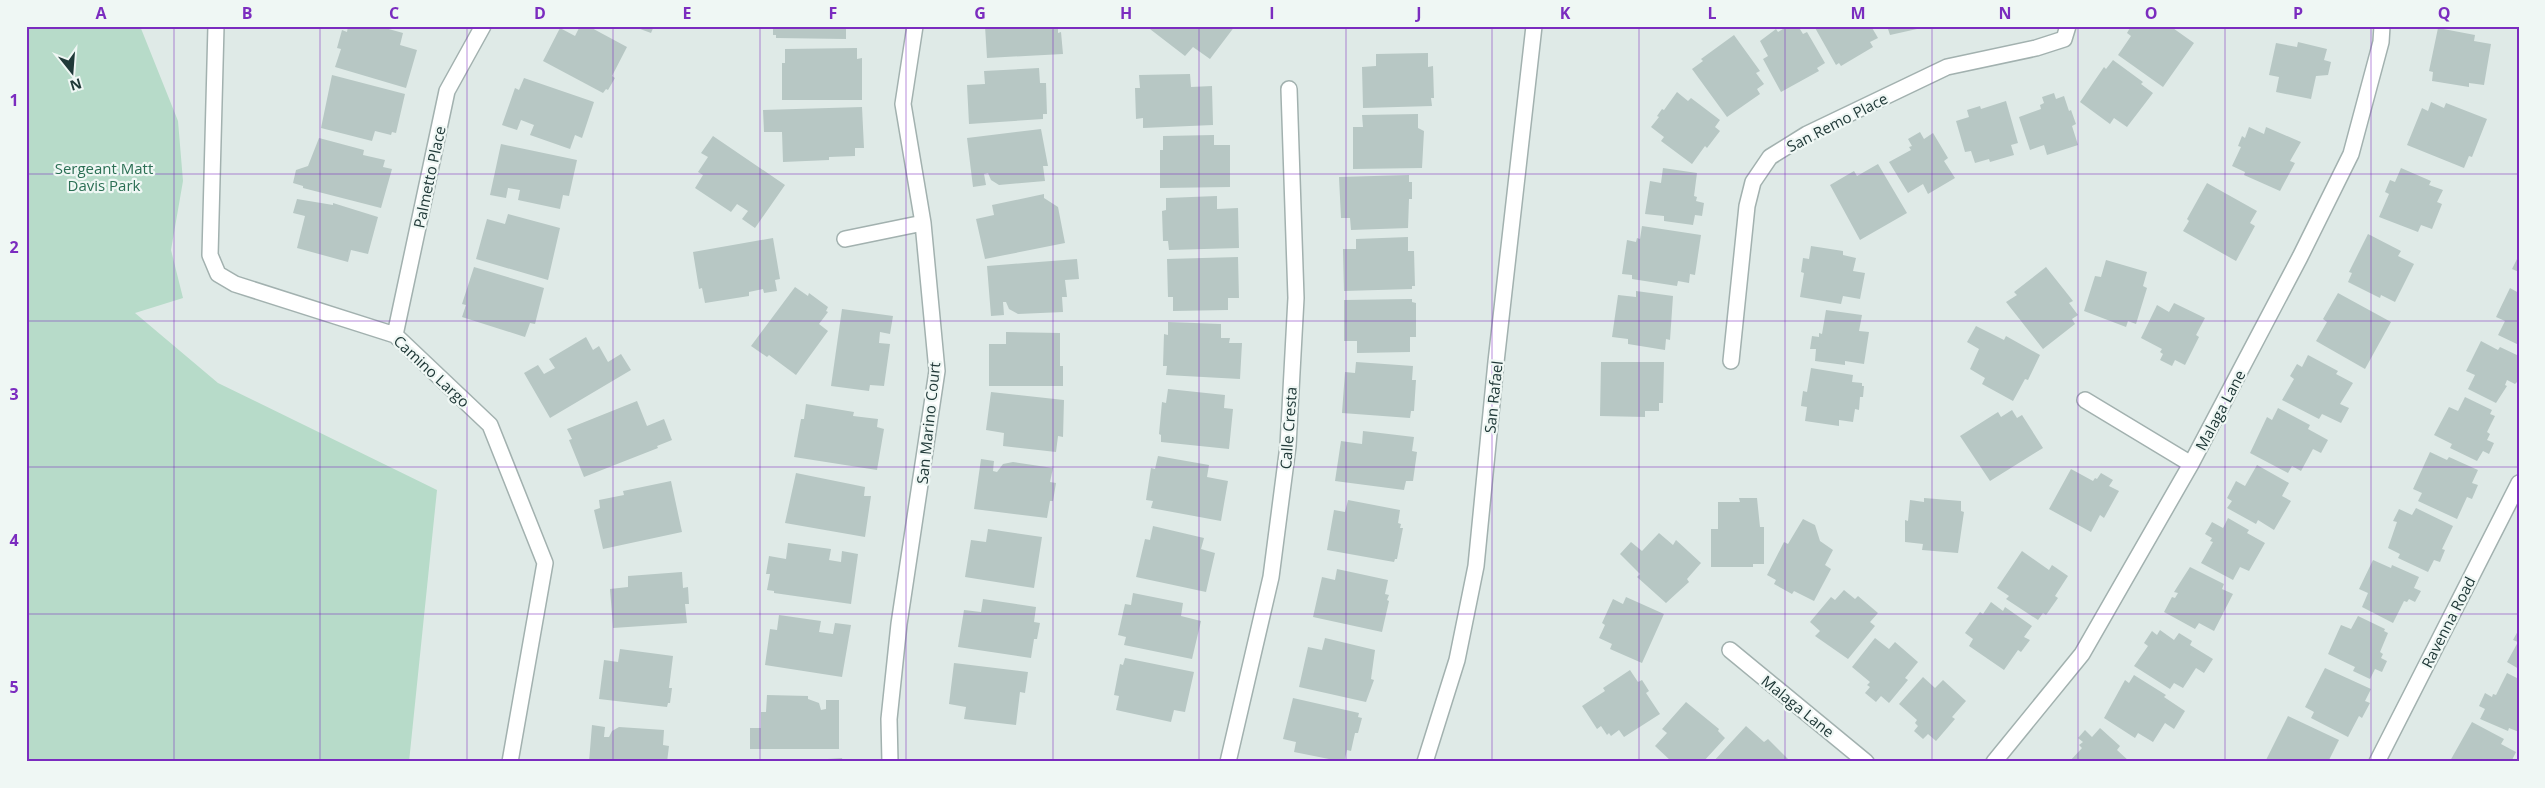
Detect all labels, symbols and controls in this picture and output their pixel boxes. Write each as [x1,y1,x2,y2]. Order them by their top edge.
text: A [95,2,107,24]
text: B [242,2,252,24]
text: C [389,2,399,24]
text: D [534,2,546,24]
text: E [683,2,692,24]
text: F [829,2,837,24]
text: G [974,2,986,24]
text: H [1120,2,1132,24]
text: I [1269,2,1275,24]
text: J [1414,2,1422,24]
text: K [1560,2,1571,24]
text: L [1707,2,1717,24]
text: M [1850,2,1866,24]
text: N [1998,2,2012,24]
text: O [2145,2,2157,24]
text: P [2293,2,2303,24]
text: Q [2438,2,2450,24]
north arrow [48,48,98,98]
text: N [68,74,84,96]
street label: San Remo Place [1783,88,1891,156]
text: 1 [9,89,19,111]
street label: Palmetto Place [408,124,450,230]
park label: Sergeant Matt Davis Park [55,158,153,195]
text: 2 [9,236,19,258]
street label: Camino Largo [390,331,474,411]
street label: San Rafael [1479,360,1507,434]
street label: San Marino Court [912,361,944,485]
street label: Malaga Lane [2190,366,2250,454]
text: 3 [9,383,19,405]
street label: Calle Cresta [1275,386,1301,470]
text: 4 [9,529,19,551]
street label: Ravenna Road [2416,573,2480,671]
street label: Malaga Lane [1757,670,1839,742]
text: 5 [9,676,19,698]

